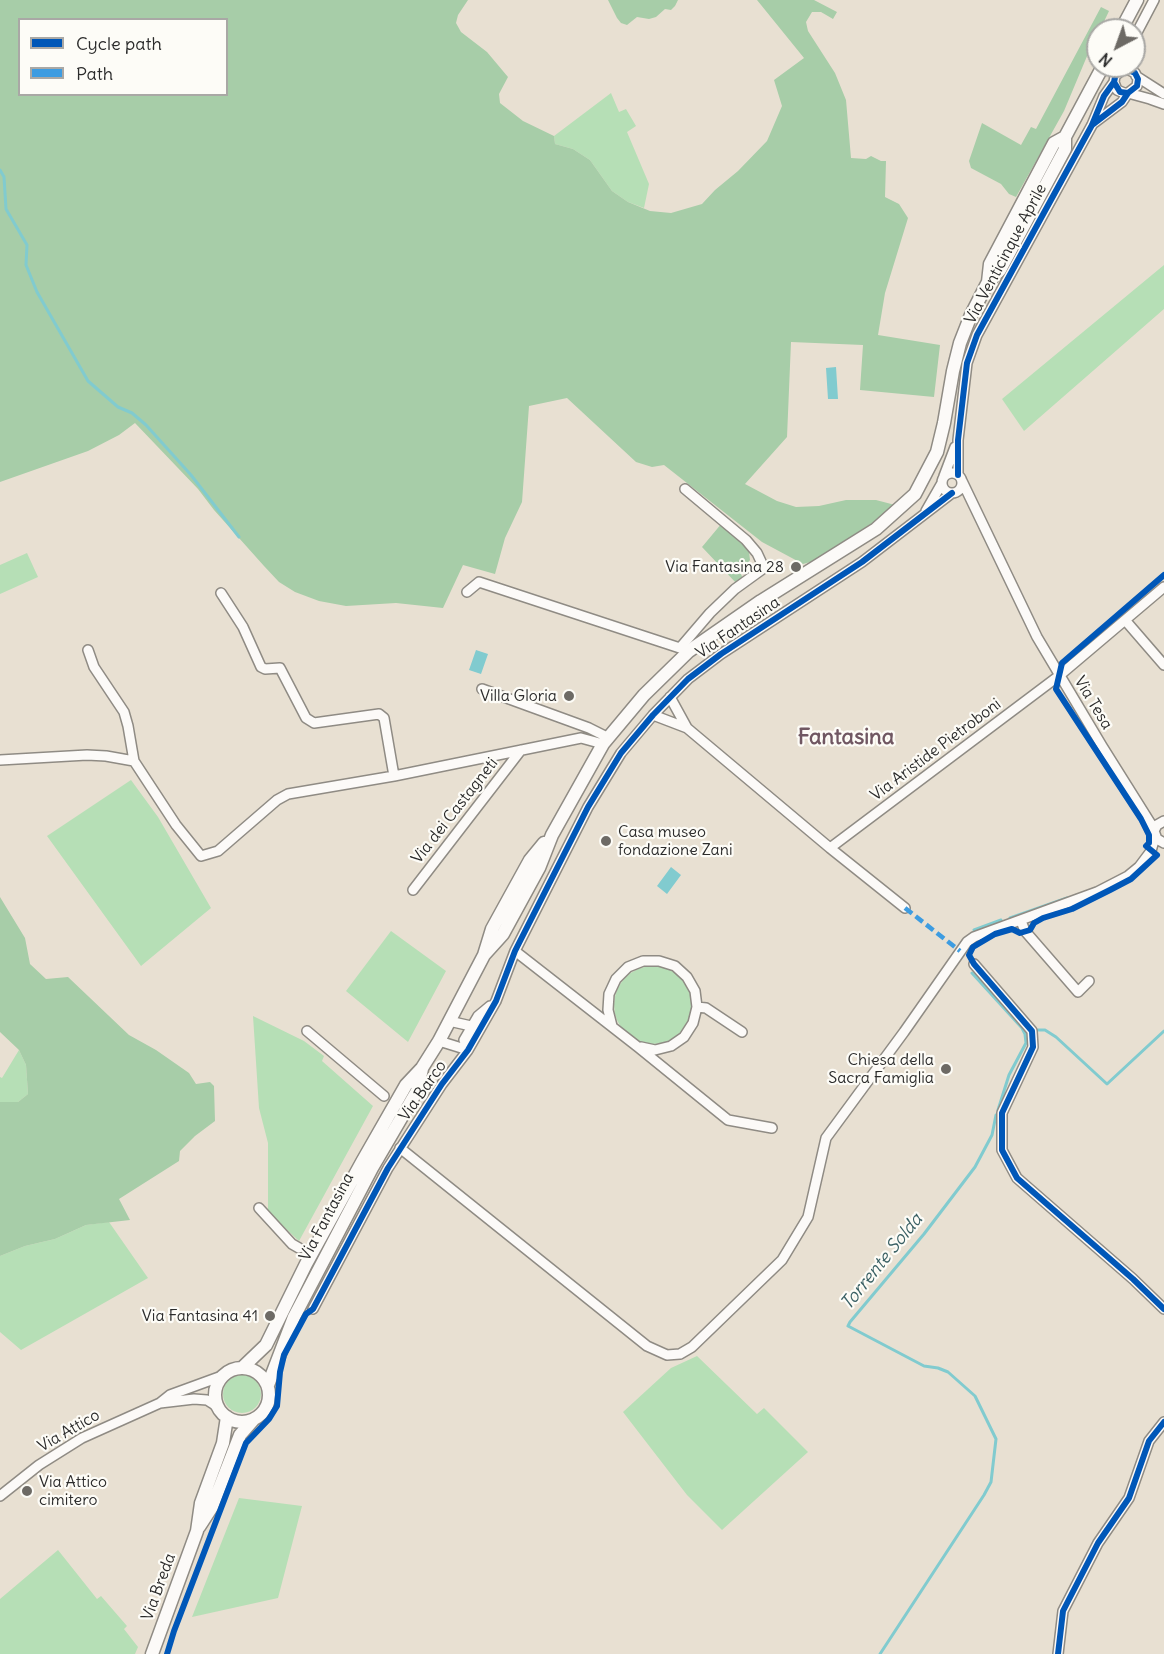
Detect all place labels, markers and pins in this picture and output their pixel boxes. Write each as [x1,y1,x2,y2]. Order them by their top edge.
place label: Via Fantasina 28 [665,557,784,577]
marker: Via Fantasina 28 [789,560,803,574]
place label: Villa Gloria [480,686,557,706]
marker: Villa Gloria [562,689,576,703]
place label: Casa museo fondazione Zani [618,822,733,860]
marker: Casa museo fondazione Zani [599,834,613,848]
place label: Chiesa della Sacra Famiglia [828,1050,934,1088]
marker: Chiesa della Sacra Famiglia [939,1062,953,1076]
place label: Via Fantasina 41 [142,1306,258,1326]
marker: Via Fantasina 41 [263,1309,277,1323]
place label: Via Attico cimitero [39,1472,107,1510]
marker: Via Attico cimitero [20,1484,34,1498]

